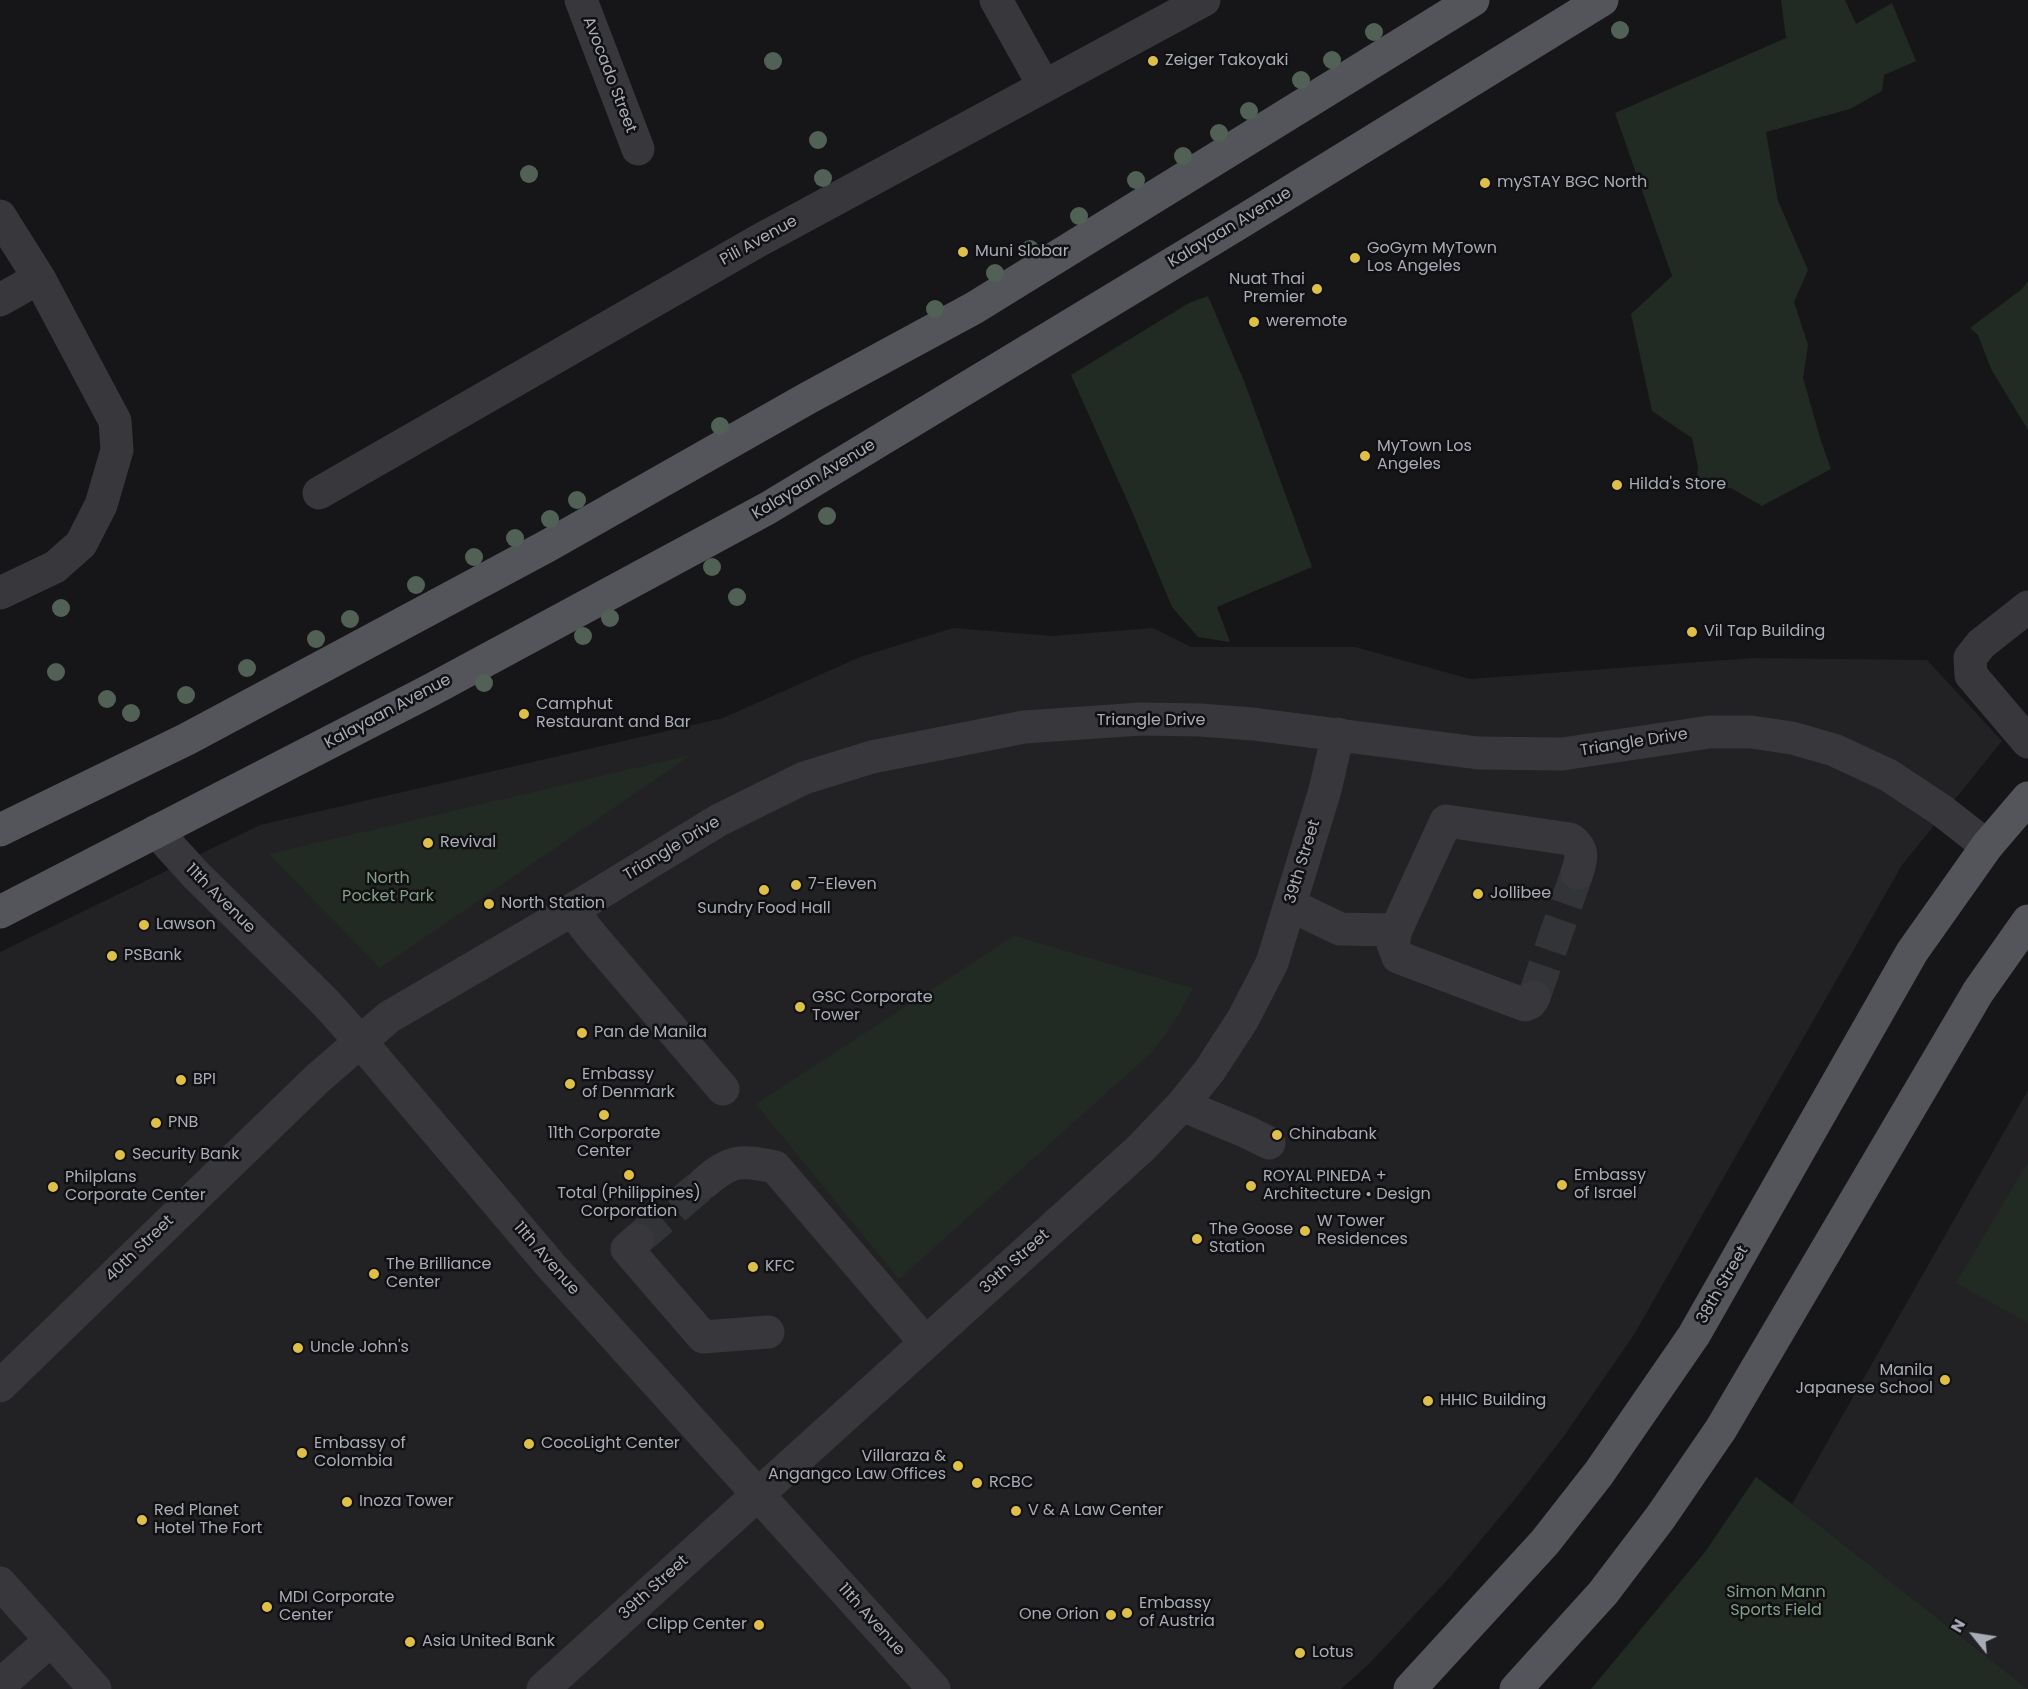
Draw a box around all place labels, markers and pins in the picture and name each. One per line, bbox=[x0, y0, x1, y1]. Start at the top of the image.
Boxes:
place label: Zeiger Takoyaki bbox=[1165, 51, 1288, 71]
marker: Zeiger Takoyaki bbox=[1146, 54, 1160, 68]
place label: mySTAY BGC North bbox=[1497, 173, 1647, 193]
marker: mySTAY BGC North bbox=[1478, 176, 1492, 190]
place label: GoGym MyTown Los Angeles bbox=[1367, 239, 1497, 277]
place label: Muni Slobar bbox=[975, 242, 1069, 262]
marker: Muni Slobar bbox=[956, 245, 970, 259]
marker: GoGym MyTown Los Angeles bbox=[1348, 251, 1362, 265]
place label: Nuat Thai Premier bbox=[1229, 270, 1305, 308]
marker: Nuat Thai Premier bbox=[1310, 282, 1324, 296]
place label: weremote bbox=[1266, 312, 1347, 332]
marker: weremote bbox=[1247, 315, 1261, 329]
place label: MyTown Los Angeles bbox=[1377, 437, 1472, 475]
marker: MyTown Los Angeles bbox=[1358, 449, 1372, 463]
place label: Hilda's Store bbox=[1629, 475, 1726, 495]
marker: Hilda's Store bbox=[1610, 478, 1624, 492]
place label: Vil Tap Building bbox=[1704, 622, 1825, 642]
marker: Vil Tap Building bbox=[1685, 625, 1699, 639]
place label: Camphut Restaurant and Bar bbox=[536, 695, 691, 733]
marker: Camphut Restaurant and Bar bbox=[517, 707, 531, 721]
place label: Revival bbox=[440, 833, 496, 853]
marker: Revival bbox=[421, 836, 435, 850]
place label: 7-Eleven bbox=[808, 875, 877, 895]
marker: 7-Eleven bbox=[789, 878, 803, 892]
marker: Sundry Food Hall bbox=[757, 883, 771, 897]
place label: Jollibee bbox=[1490, 884, 1551, 904]
marker: Jollibee bbox=[1471, 887, 1485, 901]
place label: North Station bbox=[501, 894, 605, 914]
marker: North Station bbox=[482, 897, 496, 911]
place label: Sundry Food Hall bbox=[697, 899, 831, 919]
place label: Lawson bbox=[156, 915, 216, 935]
marker: Lawson bbox=[137, 918, 151, 932]
place label: PSBank bbox=[124, 946, 182, 966]
marker: PSBank bbox=[105, 949, 119, 963]
place label: GSC Corporate Tower bbox=[812, 988, 933, 1026]
marker: GSC Corporate Tower bbox=[793, 1000, 807, 1014]
place label: Pan de Manila bbox=[594, 1023, 707, 1043]
marker: Pan de Manila bbox=[575, 1026, 589, 1040]
place label: Embassy of Denmark bbox=[582, 1065, 675, 1103]
place label: BPI bbox=[193, 1070, 216, 1090]
marker: BPI bbox=[174, 1073, 188, 1087]
marker: Embassy of Denmark bbox=[563, 1077, 577, 1091]
marker: 11th Corporate Center bbox=[597, 1108, 611, 1122]
place label: PNB bbox=[168, 1113, 198, 1133]
marker: PNB bbox=[149, 1116, 163, 1130]
place label: 11th Corporate Center bbox=[548, 1124, 660, 1162]
place label: Chinabank bbox=[1289, 1125, 1377, 1145]
marker: Chinabank bbox=[1270, 1128, 1284, 1142]
place label: Security Bank bbox=[132, 1145, 239, 1165]
marker: Security Bank bbox=[113, 1148, 127, 1162]
place label: Embassy of Israel bbox=[1574, 1166, 1646, 1204]
place label: ROYAL PINEDA + Architecture • Design bbox=[1263, 1167, 1431, 1205]
place label: Philplans Corporate Center bbox=[65, 1168, 206, 1206]
marker: Total (Philippines) Corporation bbox=[622, 1168, 636, 1182]
marker: Embassy of Israel bbox=[1555, 1178, 1569, 1192]
marker: ROYAL PINEDA + Architecture • Design bbox=[1244, 1179, 1258, 1193]
marker: Philplans Corporate Center bbox=[46, 1180, 60, 1194]
place label: Total (Philippines) Corporation bbox=[557, 1184, 701, 1222]
place label: W Tower Residences bbox=[1317, 1212, 1408, 1250]
place label: The Goose Station bbox=[1209, 1220, 1293, 1258]
marker: W Tower Residences bbox=[1298, 1224, 1312, 1238]
marker: The Goose Station bbox=[1190, 1232, 1204, 1246]
place label: The Brilliance Center bbox=[386, 1255, 491, 1293]
place label: KFC bbox=[765, 1257, 795, 1277]
marker: KFC bbox=[746, 1260, 760, 1274]
marker: The Brilliance Center bbox=[367, 1267, 381, 1281]
place label: Uncle John's bbox=[310, 1338, 409, 1358]
marker: Uncle John's bbox=[291, 1341, 305, 1355]
place label: Manila Japanese School bbox=[1796, 1361, 1933, 1399]
marker: Manila Japanese School bbox=[1938, 1373, 1952, 1387]
place label: HHIC Building bbox=[1440, 1391, 1546, 1411]
marker: HHIC Building bbox=[1421, 1394, 1435, 1408]
place label: Embassy of Colombia bbox=[314, 1434, 406, 1472]
place label: CocoLight Center bbox=[541, 1434, 680, 1454]
marker: CocoLight Center bbox=[522, 1437, 536, 1451]
marker: Embassy of Colombia bbox=[295, 1446, 309, 1460]
place label: Villaraza & Angangco Law Offices bbox=[768, 1447, 946, 1485]
marker: Villaraza & Angangco Law Offices bbox=[951, 1459, 965, 1473]
place label: RCBC bbox=[989, 1473, 1033, 1493]
marker: RCBC bbox=[970, 1476, 984, 1490]
place label: Inoza Tower bbox=[359, 1492, 454, 1512]
marker: Inoza Tower bbox=[340, 1495, 354, 1509]
place label: Red Planet Hotel The Fort bbox=[154, 1501, 262, 1539]
place label: V & A Law Center bbox=[1028, 1501, 1164, 1521]
marker: V & A Law Center bbox=[1009, 1504, 1023, 1518]
marker: Red Planet Hotel The Fort bbox=[135, 1513, 149, 1527]
place label: MDI Corporate Center bbox=[279, 1588, 394, 1626]
place label: Embassy of Austria bbox=[1139, 1594, 1215, 1632]
marker: MDI Corporate Center bbox=[260, 1600, 274, 1614]
place label: One Orion bbox=[1019, 1605, 1099, 1625]
marker: Embassy of Austria bbox=[1120, 1606, 1134, 1620]
marker: One Orion bbox=[1104, 1608, 1118, 1622]
place label: Clipp Center bbox=[647, 1615, 747, 1635]
marker: Clipp Center bbox=[752, 1618, 766, 1632]
place label: Asia United Bank bbox=[422, 1632, 555, 1652]
marker: Asia United Bank bbox=[403, 1635, 417, 1649]
place label: Lotus bbox=[1312, 1643, 1354, 1663]
marker: Lotus bbox=[1293, 1646, 1307, 1660]

